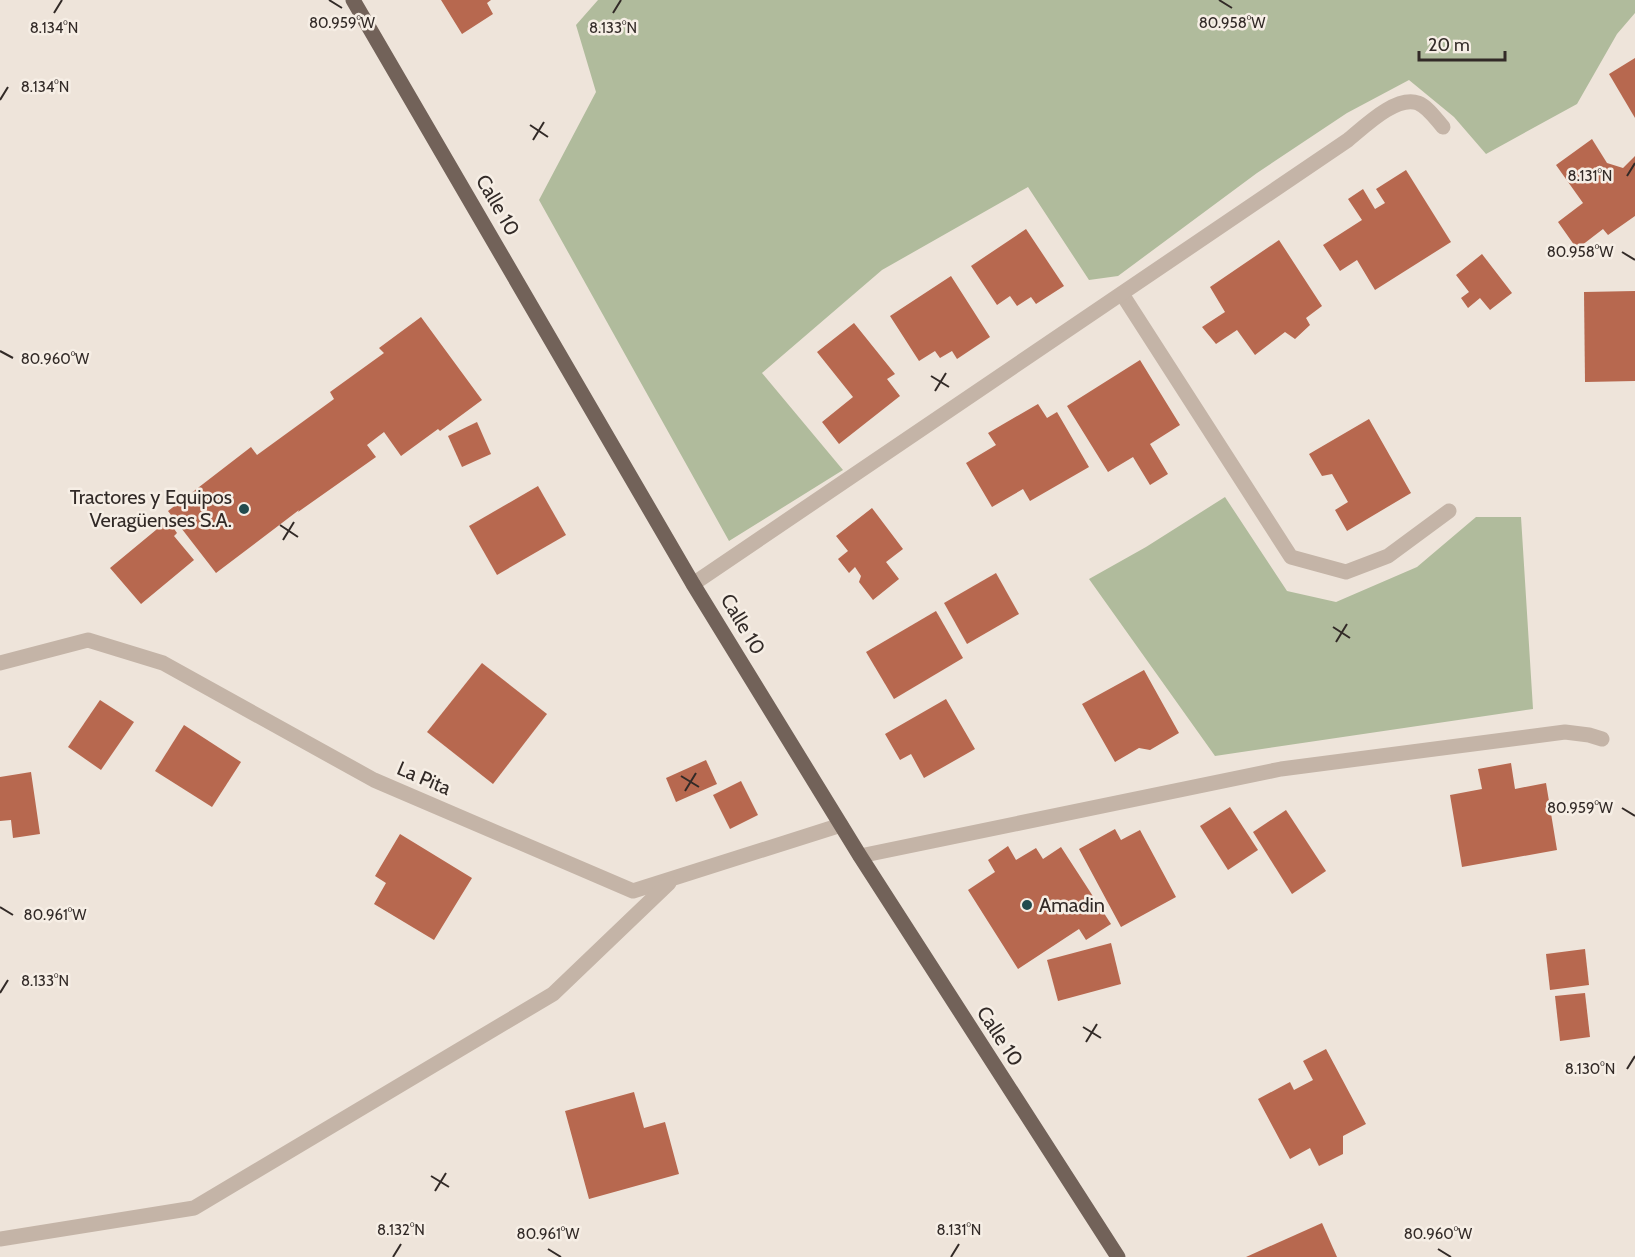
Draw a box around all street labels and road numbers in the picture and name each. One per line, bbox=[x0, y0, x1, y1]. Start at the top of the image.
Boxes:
street label: Calle 10 bbox=[471, 170, 525, 240]
street label: Calle 10 bbox=[716, 589, 770, 659]
street label: La Pita bbox=[394, 756, 455, 800]
street label: Calle 10 bbox=[972, 1002, 1028, 1070]

